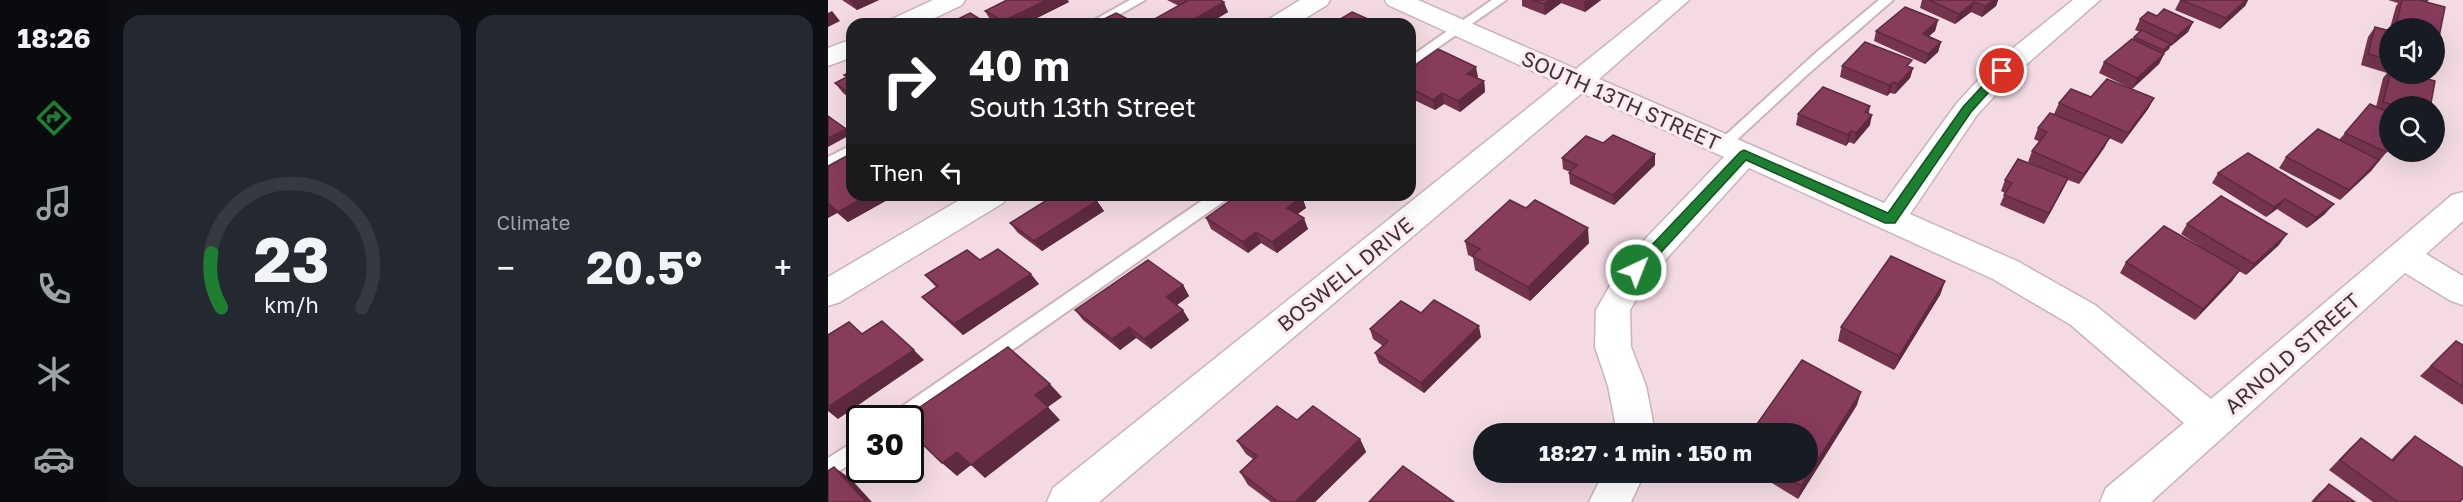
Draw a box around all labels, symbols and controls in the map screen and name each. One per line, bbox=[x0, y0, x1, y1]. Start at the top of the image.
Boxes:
map controls bbox=[2379, 18, 2445, 162]
button: sound bbox=[2379, 18, 2445, 84]
text: 18:26 bbox=[17, 22, 91, 54]
text: 40 m bbox=[969, 40, 1070, 90]
icon: right bbox=[870, 42, 948, 120]
street label: SOUTH 13TH STREET bbox=[1518, 44, 1724, 156]
pin bbox=[1976, 45, 2027, 96]
icon: arrive bbox=[1985, 54, 2018, 87]
text: South 13th Street bbox=[969, 91, 1196, 123]
button: search bbox=[2379, 96, 2445, 162]
icon: directions bbox=[33, 97, 75, 139]
icon: left bbox=[935, 156, 968, 189]
text: Then bbox=[870, 159, 923, 186]
icon: music bbox=[33, 182, 75, 224]
text: Climate bbox=[497, 210, 570, 234]
street label: BOSWELL DRIVE bbox=[1272, 211, 1418, 337]
text: 23 bbox=[254, 221, 330, 296]
position arrow bbox=[1604, 238, 1668, 302]
text: 20.5° bbox=[586, 240, 702, 294]
text: − bbox=[497, 248, 515, 287]
text: + bbox=[774, 248, 792, 287]
icon: phone bbox=[33, 268, 75, 310]
street label: ARNOLD STREET bbox=[2219, 287, 2365, 419]
text: km/h bbox=[264, 292, 319, 318]
icon: climate bbox=[33, 353, 75, 395]
speed limit sign: 30 bbox=[846, 405, 924, 483]
icon: car bbox=[33, 438, 75, 480]
text: 18:27 · 1 min · 150 m bbox=[1539, 439, 1752, 466]

